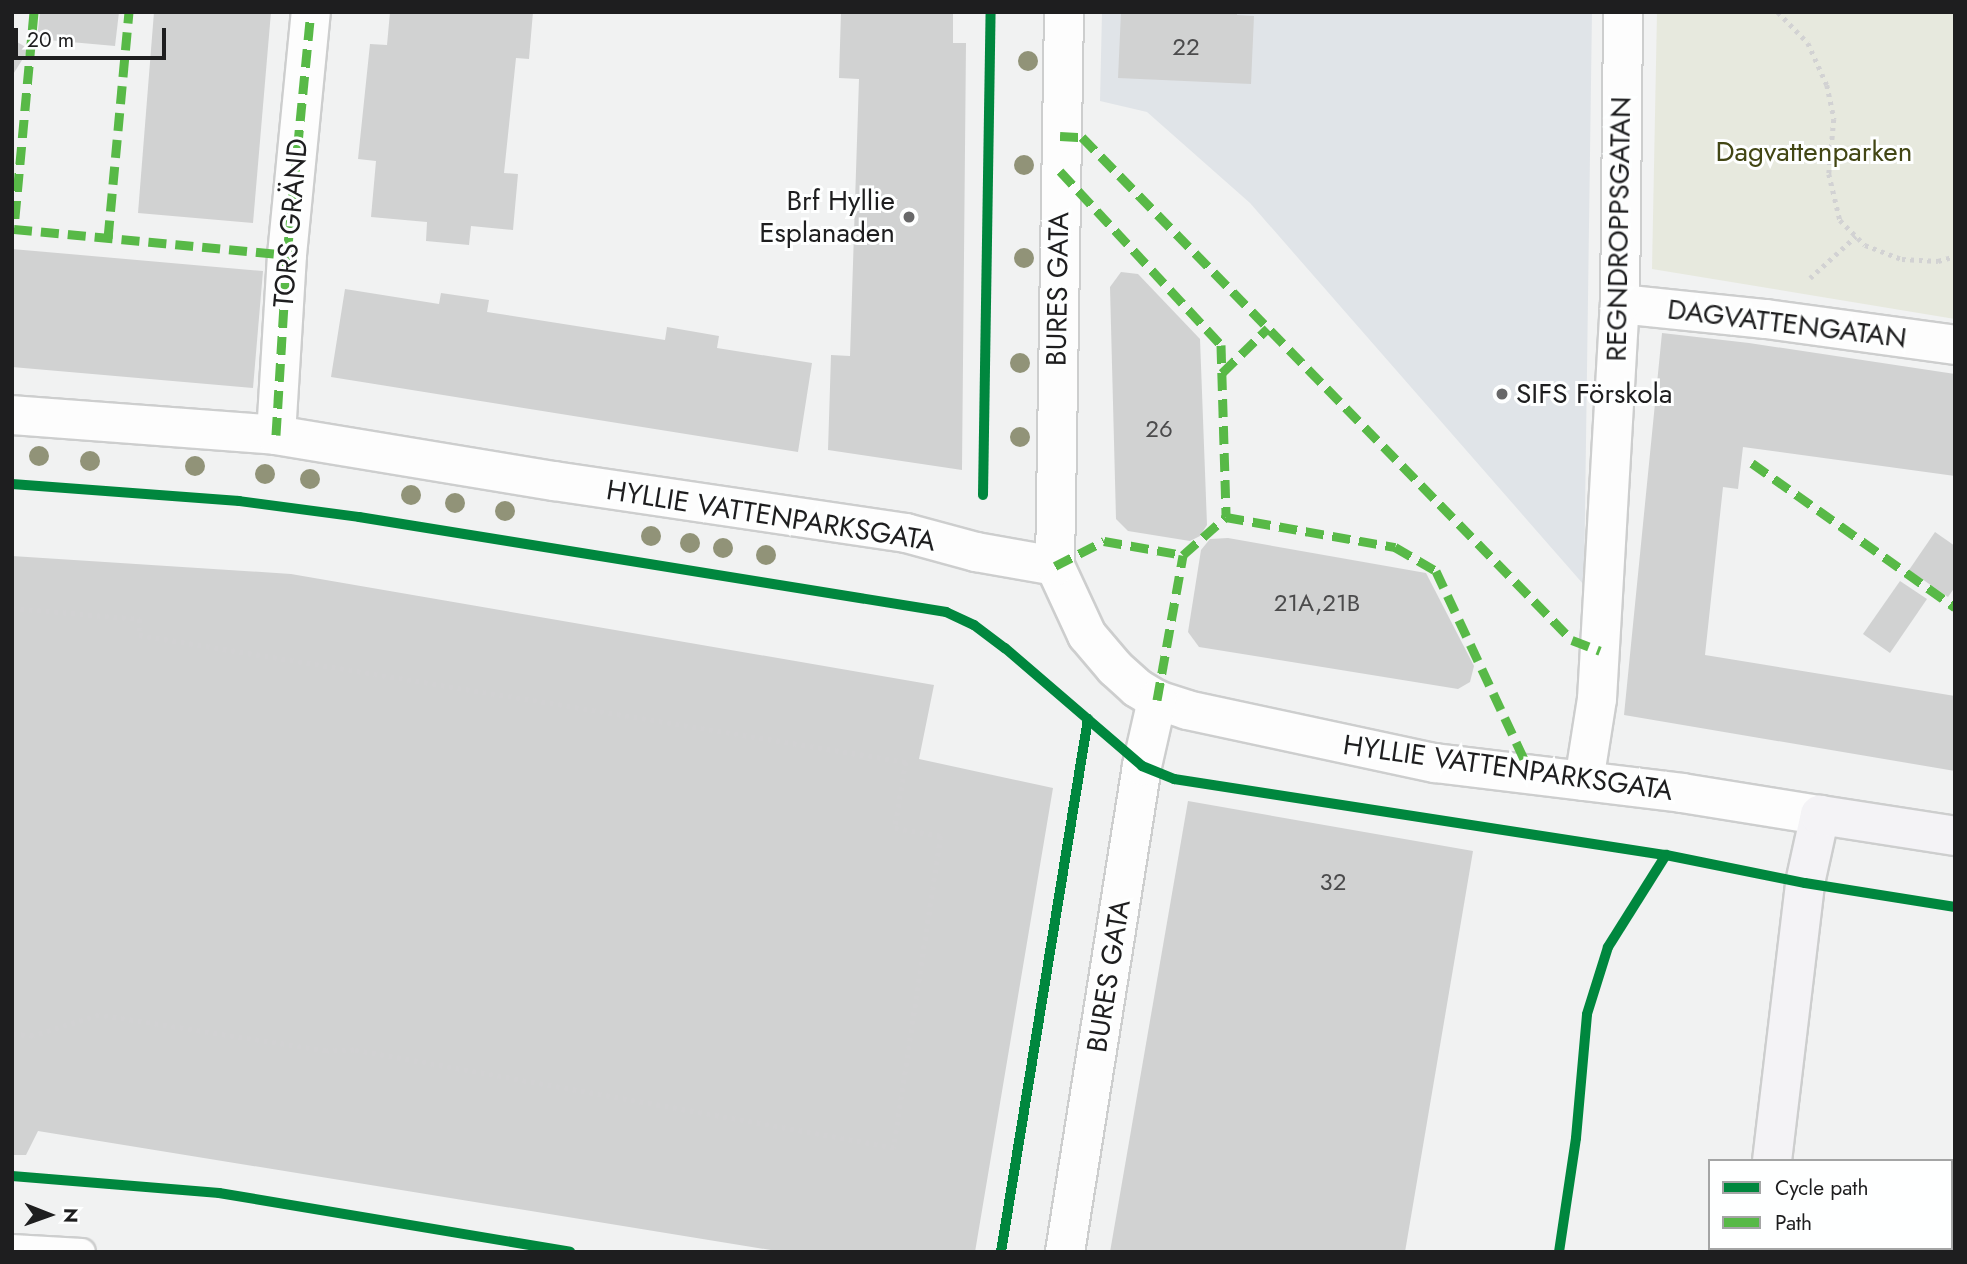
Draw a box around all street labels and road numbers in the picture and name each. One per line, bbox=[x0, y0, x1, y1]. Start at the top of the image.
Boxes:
street label: REGNDROPPSGATAN bbox=[1600, 96, 1638, 362]
street label: TORS GRÄND bbox=[267, 137, 315, 309]
street label: BURES GATA bbox=[1040, 212, 1076, 366]
street label: DAGVATTENGATAN bbox=[1666, 293, 1908, 355]
street label: HYLLIE VATTENPARKSGATA bbox=[604, 473, 938, 559]
street label: HYLLIE VATTENPARKSGATA bbox=[1341, 728, 1675, 808]
street label: BURES GATA bbox=[1080, 897, 1138, 1055]

